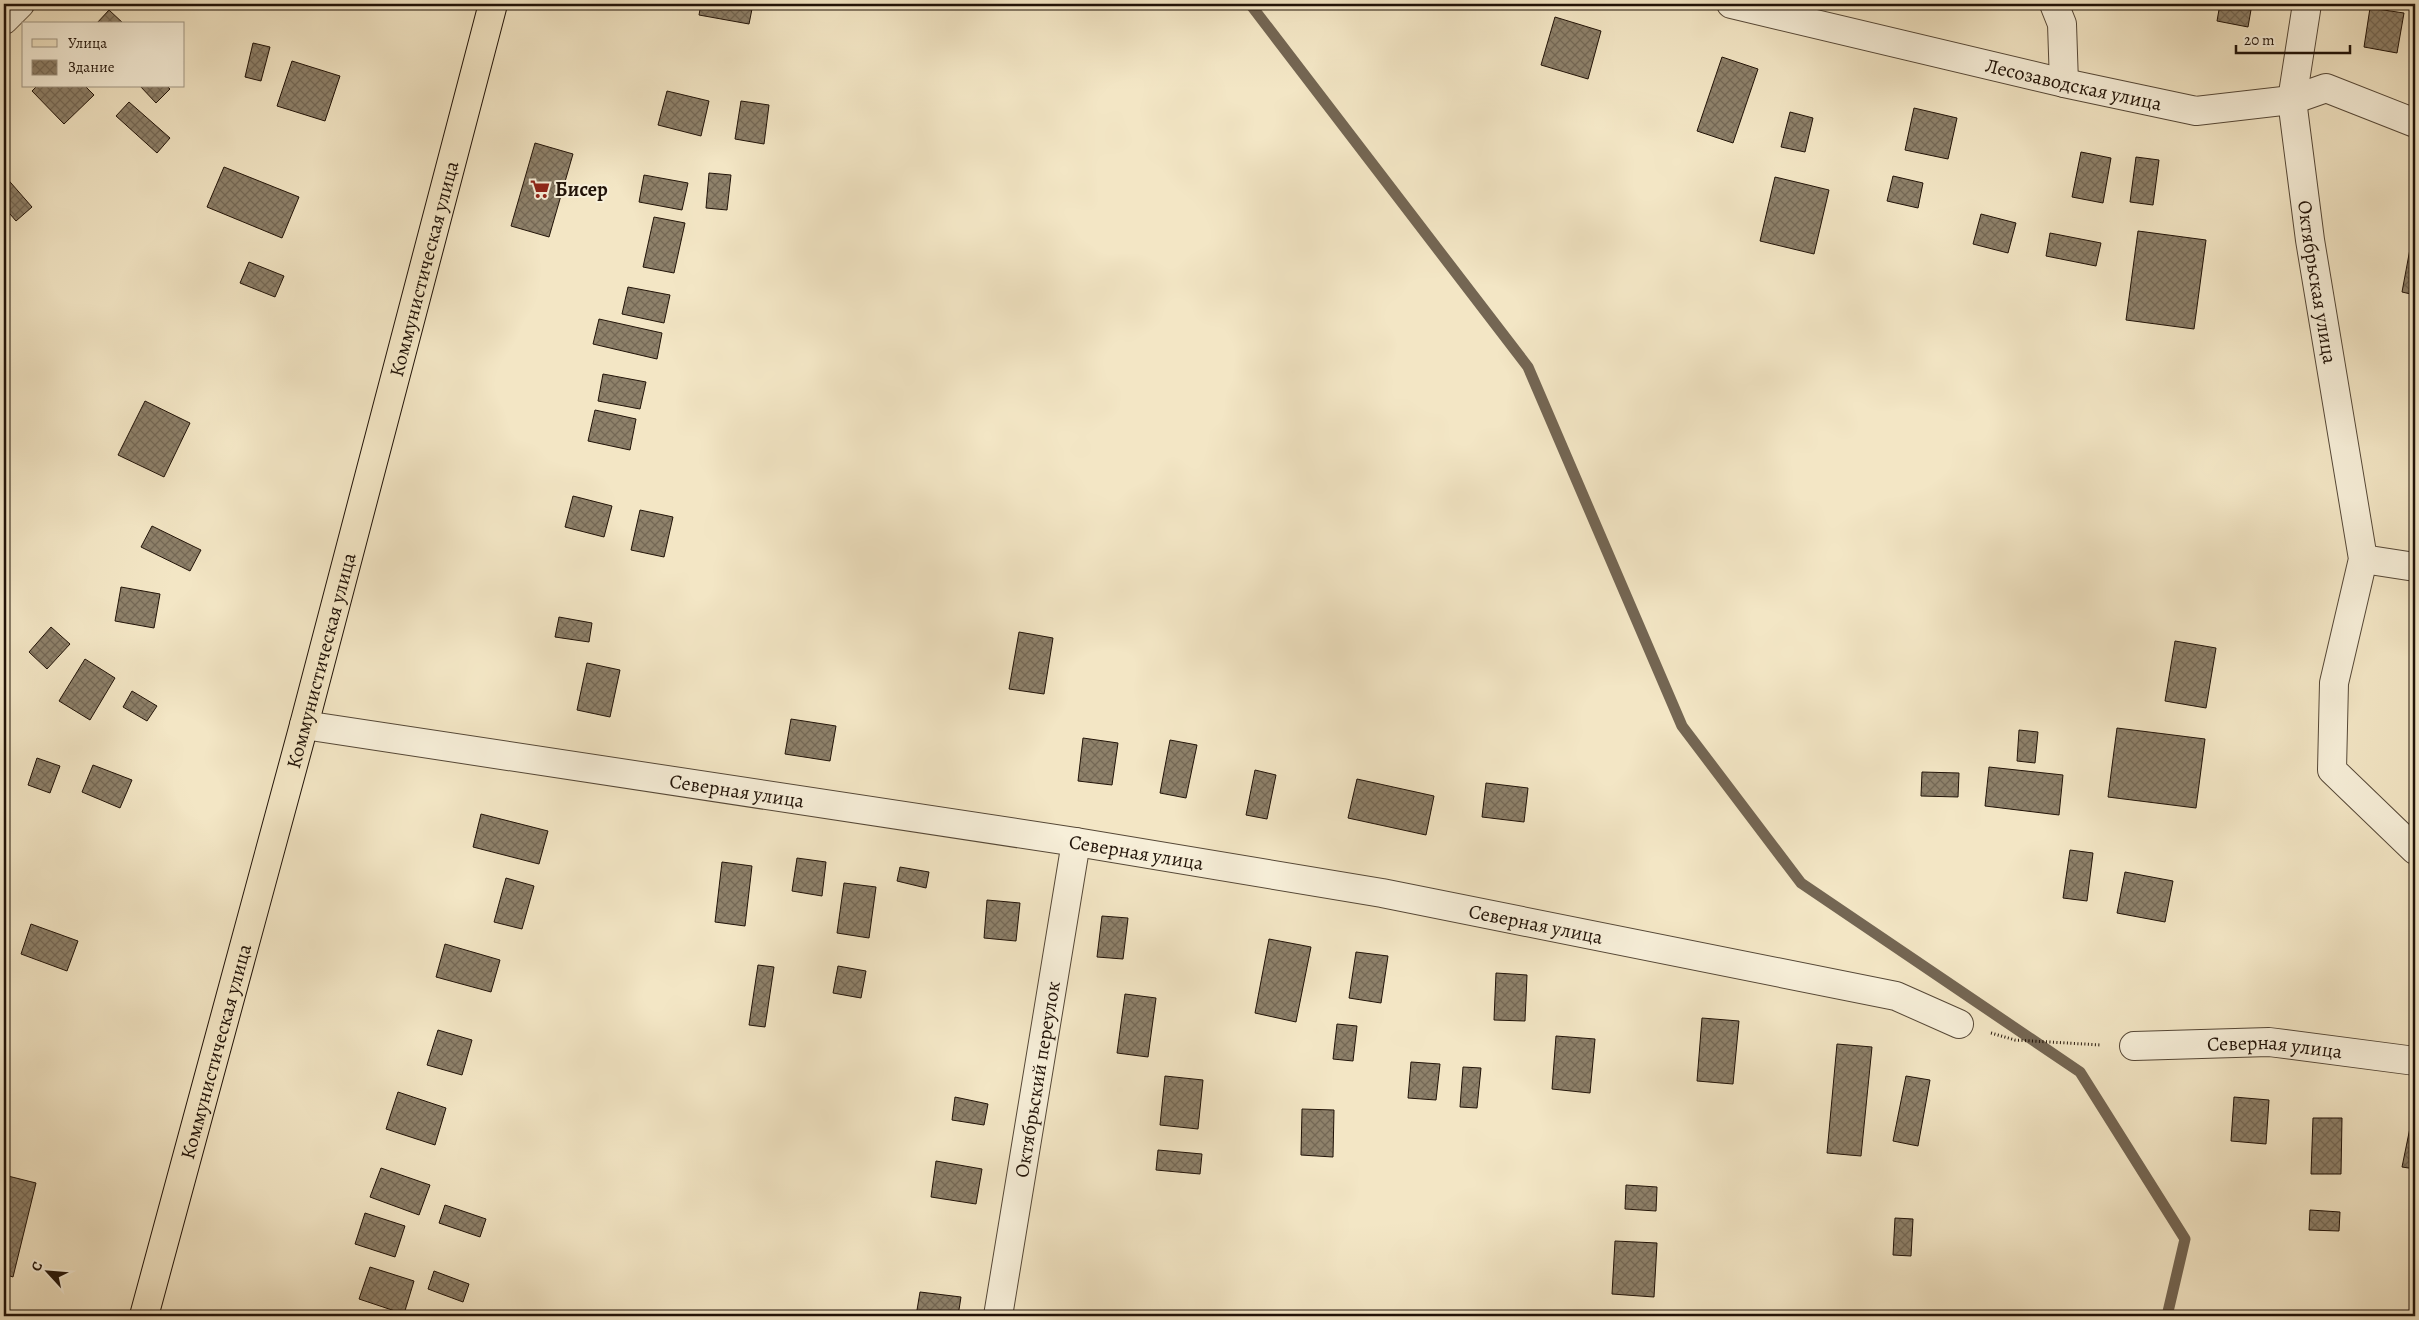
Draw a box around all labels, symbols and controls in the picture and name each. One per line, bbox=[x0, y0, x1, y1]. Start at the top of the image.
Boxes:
legend bbox=[22, 22, 185, 88]
scale bar bbox=[2236, 22, 2350, 54]
text: 20 m bbox=[2244, 30, 2275, 50]
text: Улица bbox=[68, 33, 107, 53]
street label: Лесозаводская улица bbox=[1983, 51, 2165, 117]
text: Здание bbox=[68, 57, 115, 77]
street label: Коммунистическая улица bbox=[382, 157, 465, 380]
place label: Бисер bbox=[555, 176, 608, 203]
supermarket icon: Бисер bbox=[529, 178, 551, 200]
street label: Октябрьская улица bbox=[2292, 199, 2344, 367]
street label: Коммунистическая улица bbox=[279, 549, 362, 771]
street label: Северная улица bbox=[668, 767, 807, 814]
street label: Северная улица bbox=[1067, 828, 1206, 877]
street label: Северная улица bbox=[1467, 897, 1606, 951]
street label: Коммунистическая улица bbox=[174, 940, 258, 1162]
street label: Октябрьский переулок bbox=[1008, 979, 1066, 1179]
street label: Северная улица bbox=[2207, 1029, 2345, 1065]
north arrow bbox=[22, 1248, 72, 1298]
text: С bbox=[26, 1258, 47, 1275]

